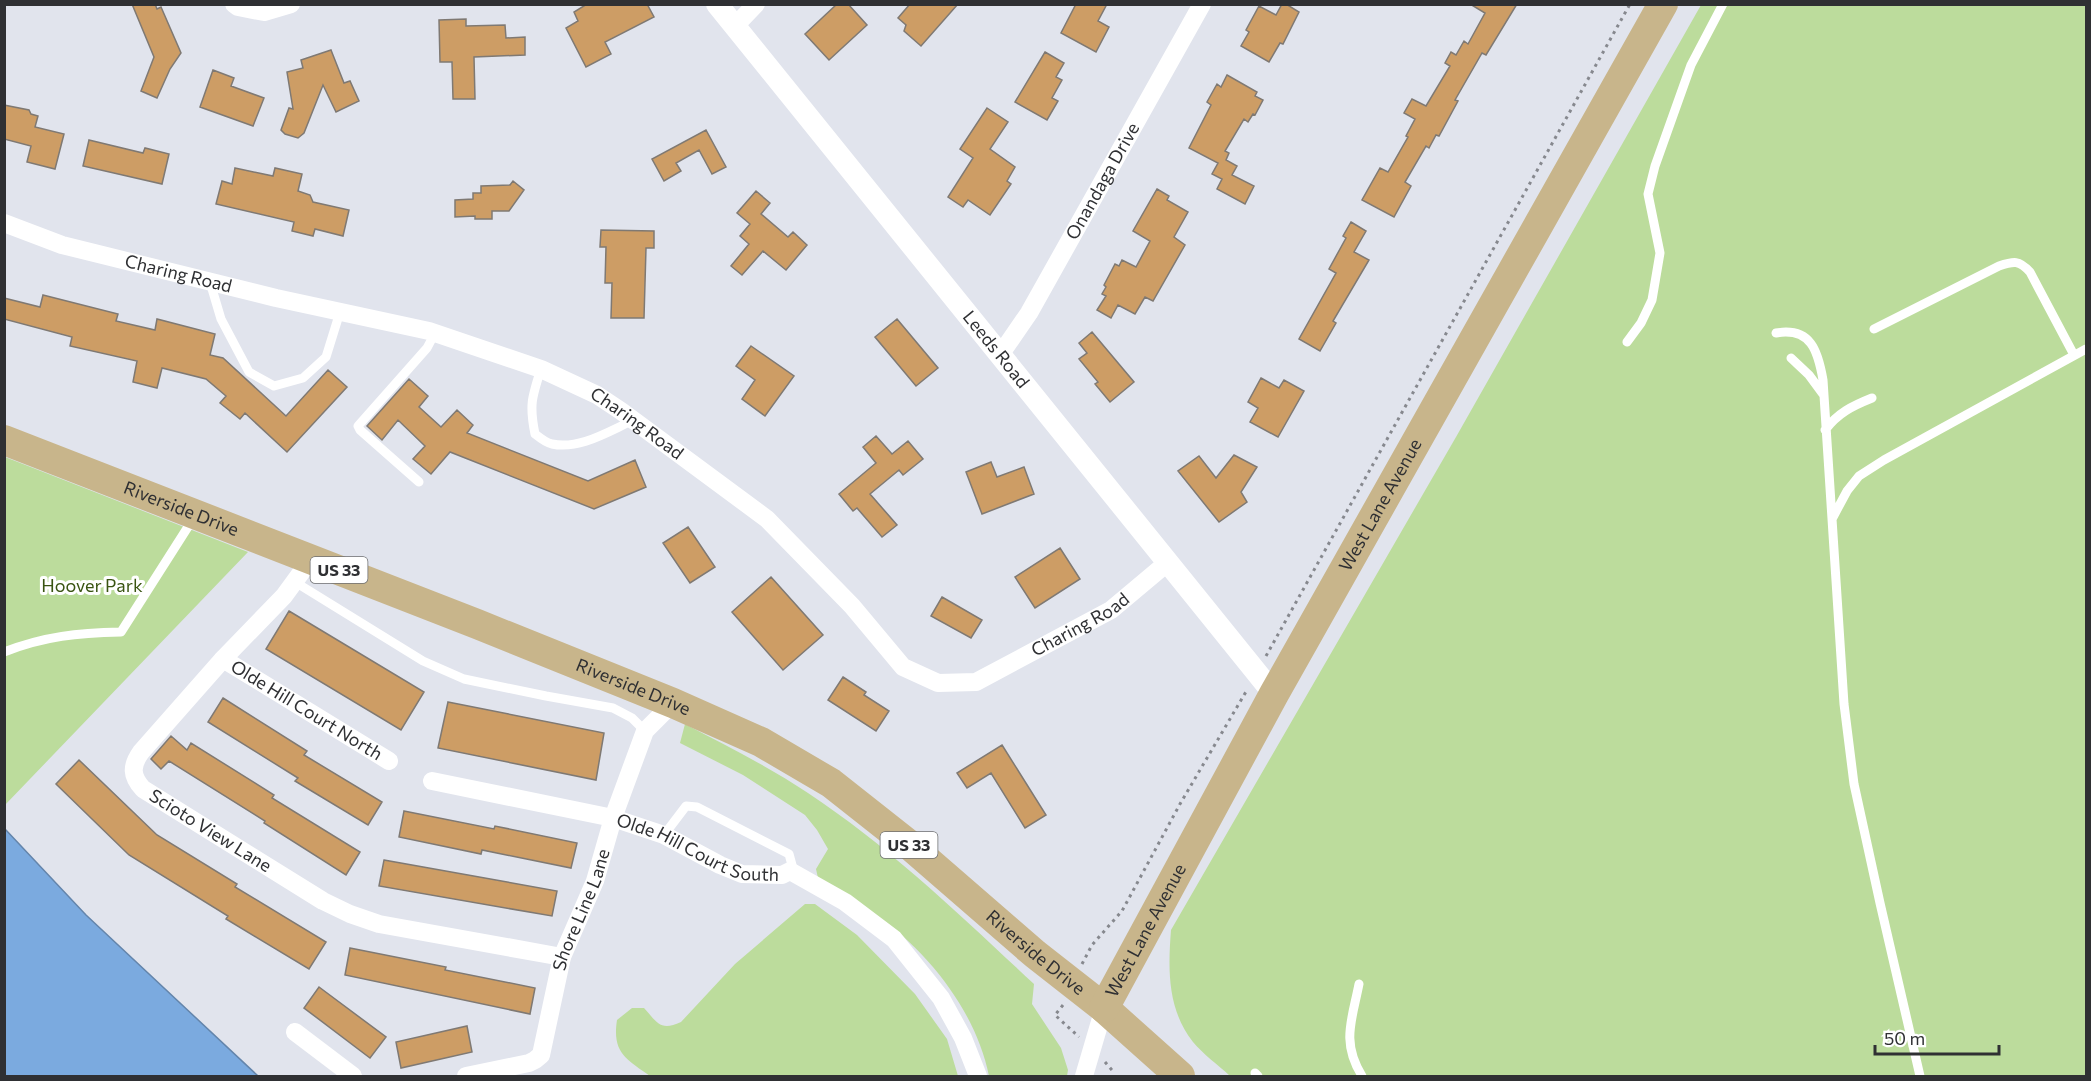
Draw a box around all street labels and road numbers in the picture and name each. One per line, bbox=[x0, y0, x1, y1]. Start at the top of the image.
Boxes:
street label: Onandaga Drive bbox=[1060, 118, 1143, 243]
street label: Charing Road bbox=[123, 249, 235, 297]
street label: Leeds Road bbox=[959, 306, 1035, 392]
street label: Charing Road bbox=[587, 382, 688, 464]
street label: West Lane Avenue bbox=[1334, 434, 1426, 575]
street label: Riverside Drive bbox=[121, 476, 242, 540]
road number: US 33 bbox=[310, 557, 368, 583]
street label: Charing Road bbox=[1027, 588, 1133, 661]
street label: Riverside Drive bbox=[573, 653, 694, 719]
street label: Olde Hill Court North bbox=[227, 655, 387, 764]
street label: Scioto View Lane bbox=[146, 784, 276, 876]
street label: Olde Hill Court South bbox=[614, 808, 779, 885]
road number: US 33 bbox=[880, 832, 938, 858]
street label: Shore Line Lane bbox=[547, 846, 614, 973]
street label: West Lane Avenue bbox=[1100, 860, 1190, 1001]
street label: Riverside Drive bbox=[982, 905, 1090, 999]

